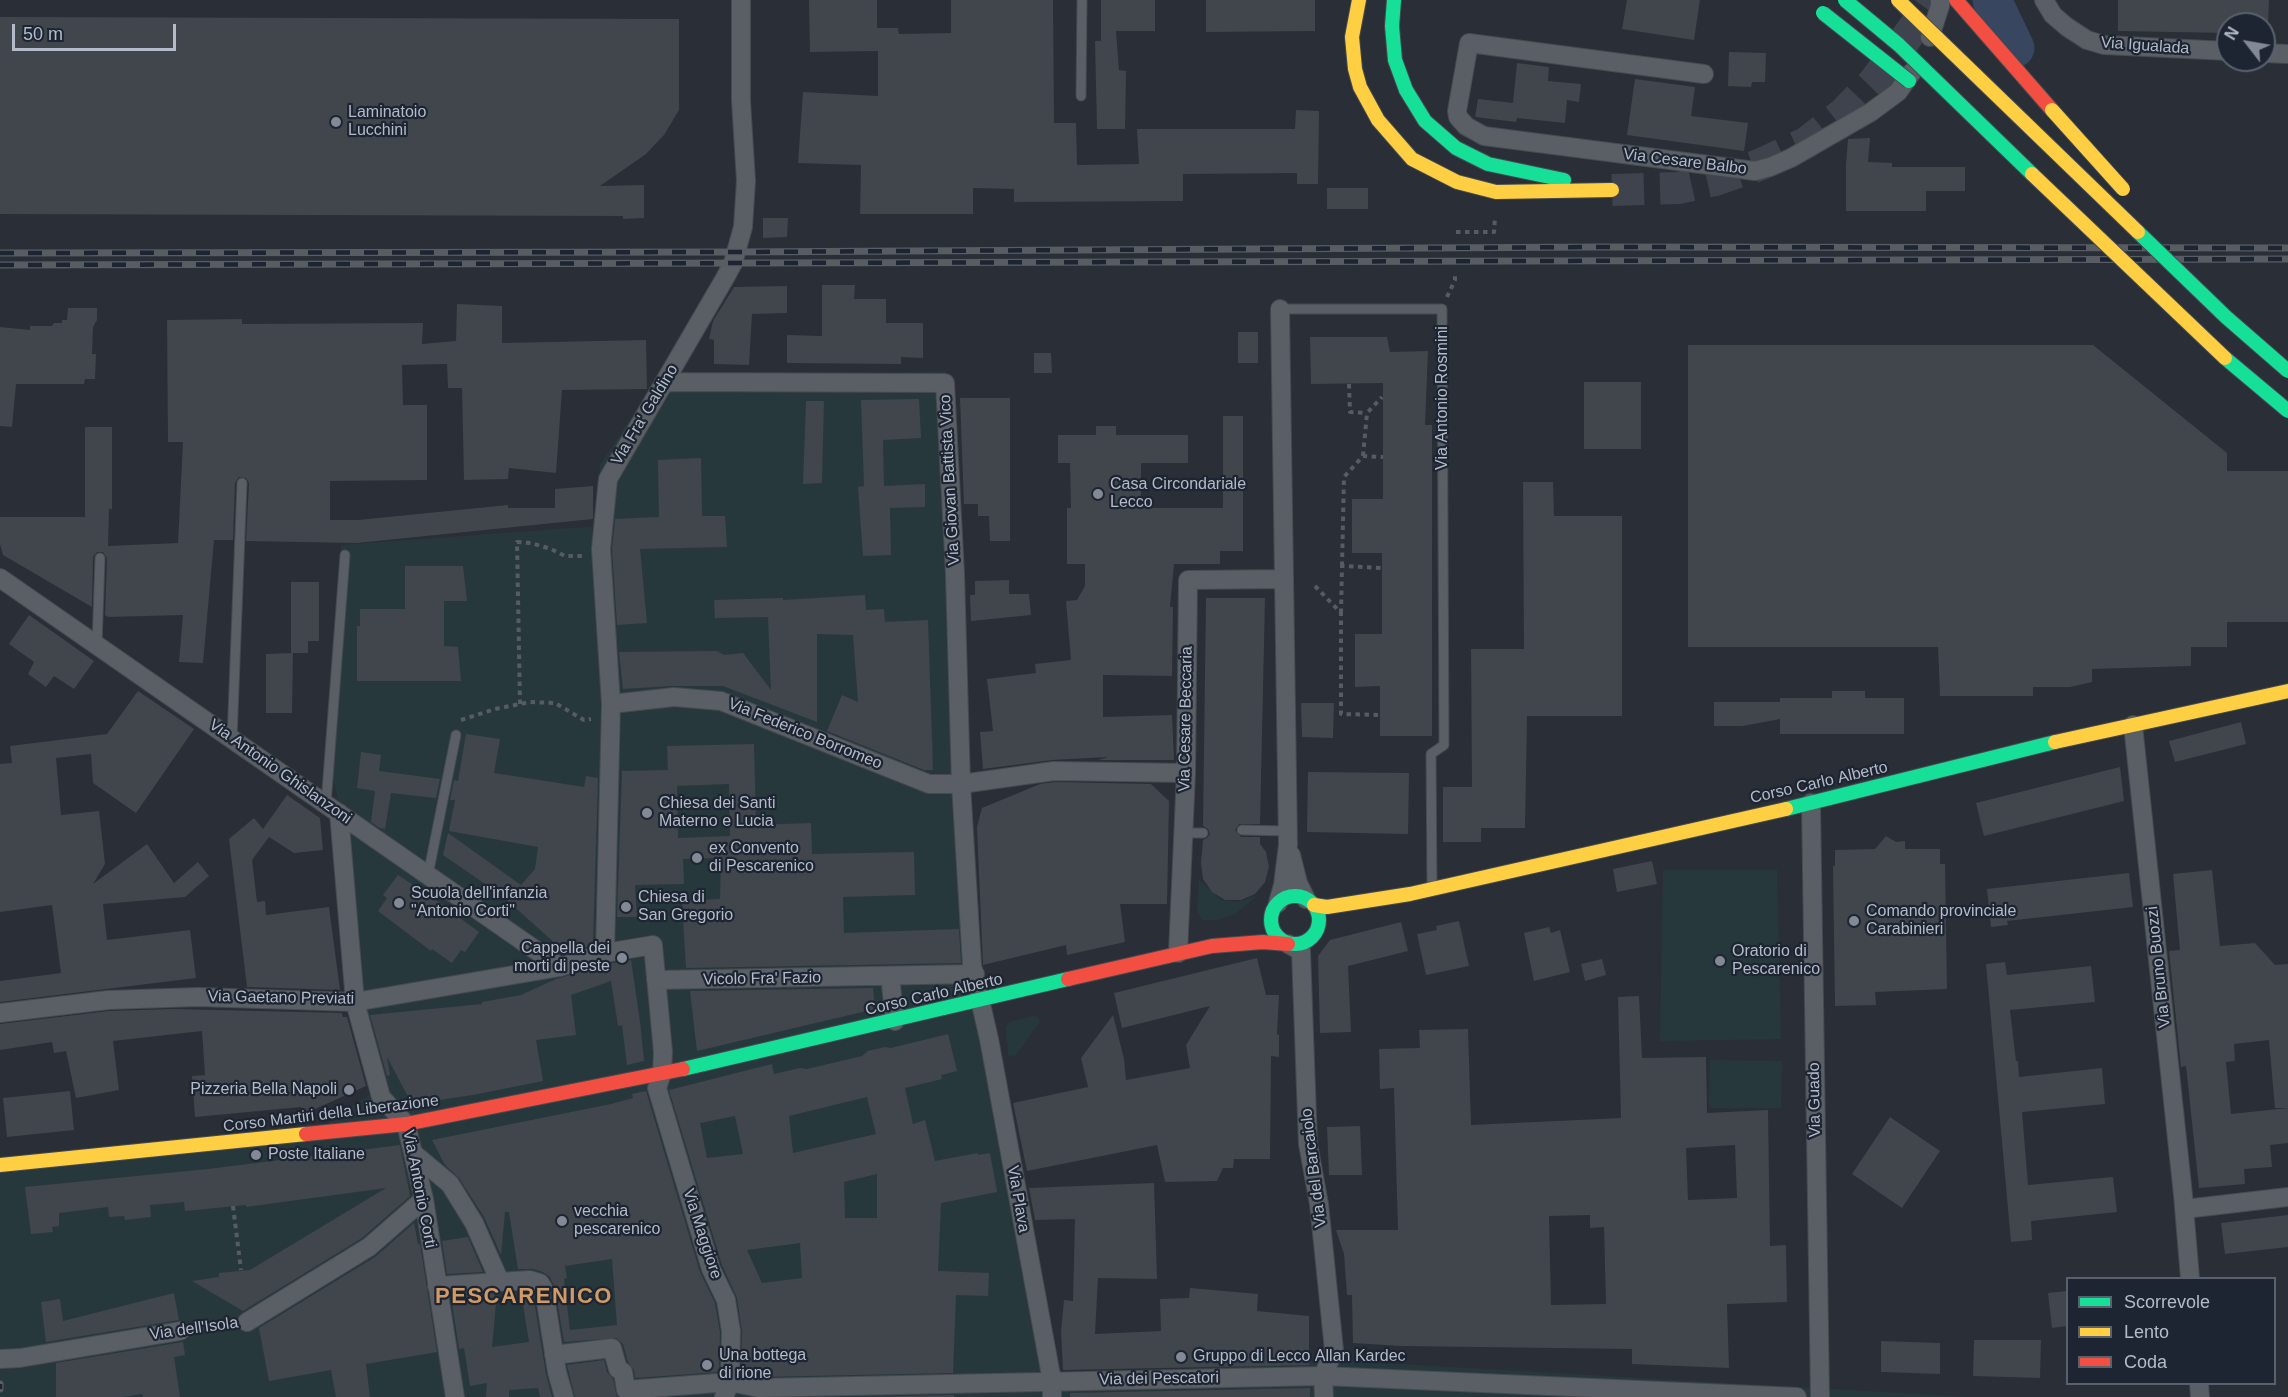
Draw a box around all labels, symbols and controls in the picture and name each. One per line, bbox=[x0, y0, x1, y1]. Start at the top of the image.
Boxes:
scale bar bbox=[15, 12, 178, 50]
north arrow bbox=[2216, 12, 2276, 72]
text: 50 m bbox=[23, 24, 63, 44]
text: N bbox=[2222, 24, 2242, 43]
street label: Via Igualada bbox=[2100, 33, 2190, 59]
place label: Laminatoio Lucchini bbox=[348, 103, 426, 141]
marker: Laminatoio Lucchini bbox=[329, 115, 343, 129]
street label: Via Cesare Balbo bbox=[1622, 145, 1748, 179]
street label: Via Antonio Rosmini bbox=[1433, 326, 1453, 470]
street label: Via Fra' Galdino bbox=[607, 361, 683, 469]
street label: Via Giovan Battista Vico bbox=[936, 394, 964, 566]
place label: Casa Circondariale Lecco bbox=[1110, 475, 1246, 513]
marker: Casa Circondariale Lecco bbox=[1091, 487, 1105, 501]
street label: Via Cesare Beccaria bbox=[1175, 646, 1197, 792]
street label: Via Federico Borromeo bbox=[725, 694, 885, 774]
street label: Via Antonio Ghislanzoni bbox=[205, 715, 355, 829]
street label: Corso Carlo Alberto bbox=[1748, 758, 1890, 808]
place label: Chiesa dei Santi Materno e Lucia bbox=[659, 794, 776, 832]
marker: Chiesa dei Santi Materno e Lucia bbox=[640, 806, 654, 820]
place label: ex Convento di Pescarenico bbox=[709, 839, 814, 877]
marker: ex Convento di Pescarenico bbox=[690, 851, 704, 865]
place label: Scuola dell'infanzia "Antonio Corti" bbox=[411, 884, 547, 922]
place label: Chiesa di San Gregorio bbox=[638, 888, 733, 926]
marker: Scuola dell'infanzia "Antonio Corti" bbox=[392, 896, 406, 910]
marker: Chiesa di San Gregorio bbox=[619, 900, 633, 914]
place label: Comando provinciale Carabinieri bbox=[1866, 902, 2016, 940]
street label: Via Bruno Buozzi bbox=[2143, 905, 2175, 1029]
marker: Comando provinciale Carabinieri bbox=[1847, 914, 1861, 928]
place label: Cappella dei morti di peste bbox=[514, 939, 610, 977]
place label: Oratorio di Pescarenico bbox=[1732, 942, 1820, 980]
marker: Cappella dei morti di peste bbox=[615, 951, 629, 965]
marker: Oratorio di Pescarenico bbox=[1713, 954, 1727, 968]
street label: Vicolo Fra' Fazio bbox=[703, 968, 821, 990]
street label: Corso Carlo Alberto bbox=[863, 970, 1005, 1020]
street label: Via Gaetano Previati bbox=[208, 987, 354, 1009]
street label: Via Guado bbox=[1805, 1062, 1825, 1138]
place label: Pizzeria Bella Napoli bbox=[190, 1080, 337, 1100]
marker: Pizzeria Bella Napoli bbox=[342, 1083, 356, 1097]
street label: Corso Martiri della Liberazione bbox=[222, 1091, 440, 1137]
street label: Via del Barcaiolo bbox=[1297, 1107, 1331, 1229]
street label: Via Antonio Corti bbox=[398, 1128, 440, 1250]
place label: Poste Italiane bbox=[268, 1145, 365, 1165]
marker: Poste Italiane bbox=[249, 1148, 263, 1162]
street label: Via Plava bbox=[1003, 1164, 1033, 1234]
street label: Via Maggiore bbox=[678, 1186, 726, 1282]
place label: vecchia pescarenico bbox=[574, 1202, 660, 1240]
marker: vecchia pescarenico bbox=[555, 1214, 569, 1228]
legend bbox=[2066, 1277, 2276, 1385]
district label: PESCARENICO bbox=[435, 1284, 613, 1310]
text: Scorrevole bbox=[2124, 1292, 2210, 1312]
street label: Via dell'Isola bbox=[149, 1313, 239, 1345]
text: Lento bbox=[2124, 1322, 2169, 1342]
place label: Una bottega di rione bbox=[719, 1346, 806, 1384]
place label: Gruppo di Lecco Allan Kardec bbox=[1193, 1347, 1406, 1367]
marker: Gruppo di Lecco Allan Kardec bbox=[1174, 1350, 1188, 1364]
text: Coda bbox=[2124, 1352, 2167, 1372]
marker: Una bottega di rione bbox=[700, 1358, 714, 1372]
street label: Via dei Pescatori bbox=[1099, 1368, 1219, 1390]

